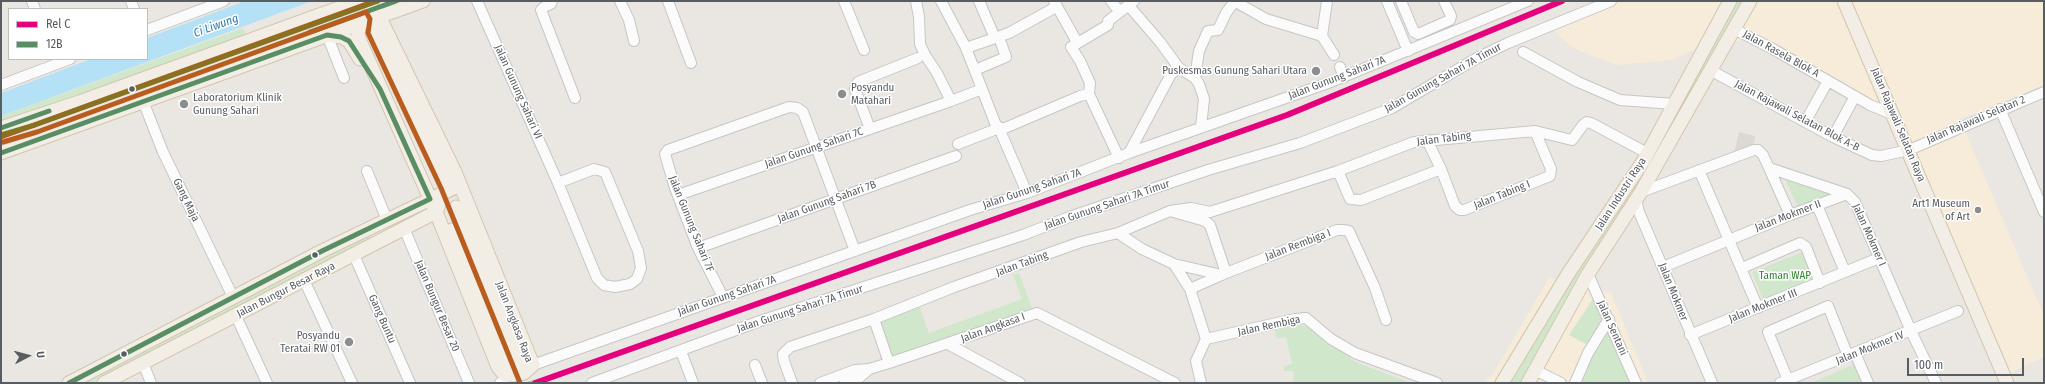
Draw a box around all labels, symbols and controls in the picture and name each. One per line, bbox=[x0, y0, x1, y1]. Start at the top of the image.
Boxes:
legend bbox=[8, 8, 148, 60]
water label: Ci Liwung bbox=[192, 11, 240, 41]
text: Rel C bbox=[46, 17, 70, 31]
street label: Jalan Rasela Blok A bbox=[1741, 28, 1821, 80]
text: 12B bbox=[46, 37, 63, 51]
street label: Jalan Gunung Sahari 7A Timur bbox=[1382, 40, 1504, 116]
street label: Jalan Gunung Sahari VI bbox=[491, 43, 545, 141]
street label: Jalan Gunung Sahari 7A bbox=[1286, 53, 1388, 103]
place label: Puskesmas Gunung Sahari Utara bbox=[1162, 64, 1307, 78]
marker: Puskesmas Gunung Sahari Utara bbox=[1310, 65, 1322, 77]
street label: Jalan Rajawali Selatan Raya bbox=[1868, 66, 1928, 184]
street label: Jalan Rajawali Selatan Blok A-B bbox=[1732, 77, 1862, 155]
place label: Posyandu Matahari bbox=[851, 81, 894, 107]
unlabelled marker bbox=[127, 84, 137, 94]
marker: Posyandu Matahari bbox=[836, 88, 848, 100]
place label: Laboratorium Klinik Gunung Sahari bbox=[193, 91, 282, 117]
street label: Jalan Rajawali Selatan 2 bbox=[1925, 93, 2027, 147]
marker: Laboratorium Klinik Gunung Sahari bbox=[178, 98, 190, 110]
street label: Jalan Gunung Sahari 7C bbox=[763, 125, 865, 171]
street label: Jalan Tabing bbox=[1416, 129, 1472, 149]
street label: Jalan Industri Raya bbox=[1593, 155, 1649, 233]
street label: Jalan Gunung Sahari 7A bbox=[981, 166, 1083, 212]
street label: Jalan Gunung Sahari 7F bbox=[666, 174, 716, 274]
street label: Gang Maja bbox=[170, 176, 202, 224]
street label: Jalan Gunung Sahari 7A Timur bbox=[1043, 177, 1171, 233]
street label: Jalan Gunung Sahari 7B bbox=[776, 178, 878, 226]
street label: Jalan Tabing I bbox=[1472, 178, 1532, 212]
street label: Jalan Mokmer II bbox=[1753, 197, 1823, 235]
place label: Art1 Museum of Art bbox=[1912, 197, 1970, 223]
street label: Jalan Mokmer I bbox=[1849, 202, 1889, 268]
marker: Art1 Museum of Art bbox=[1973, 205, 1983, 215]
street label: Jalan Rembiga I bbox=[1263, 226, 1333, 264]
street label: Jalan Tabing bbox=[994, 248, 1050, 280]
unlabelled marker bbox=[310, 250, 320, 260]
street label: Jalan Bungur Besar 20 bbox=[412, 258, 462, 354]
street label: Jalan Bungur Besar Raya bbox=[235, 259, 337, 321]
street label: Jalan Mokmer bbox=[1655, 261, 1691, 323]
park label: Taman WAP bbox=[1759, 269, 1811, 283]
street label: Jalan Gunung Sahari 7A bbox=[676, 273, 778, 319]
street label: Jalan Angkasa Raya bbox=[492, 280, 536, 364]
street label: Jalan Gunung Sahari 7A Timur bbox=[735, 282, 865, 336]
street label: Jalan Mokmer III bbox=[1727, 286, 1799, 326]
street label: Gang Buntu bbox=[365, 292, 399, 346]
street label: Jalan Sentani bbox=[1594, 298, 1630, 358]
street label: Jalan Angkasa I bbox=[959, 310, 1027, 346]
street label: Jalan Rembiga bbox=[1237, 313, 1301, 339]
street label: Jalan Mokmer IV bbox=[1834, 328, 1906, 368]
place label: Posyandu Teratai RW 01 bbox=[280, 329, 340, 355]
north arrow bbox=[8, 336, 48, 376]
marker: Posyandu Teratai RW 01 bbox=[343, 336, 355, 348]
unlabelled marker bbox=[119, 349, 129, 359]
scale bar bbox=[1909, 350, 2026, 376]
text: U bbox=[34, 351, 47, 359]
text: 100 m bbox=[1914, 358, 1943, 372]

